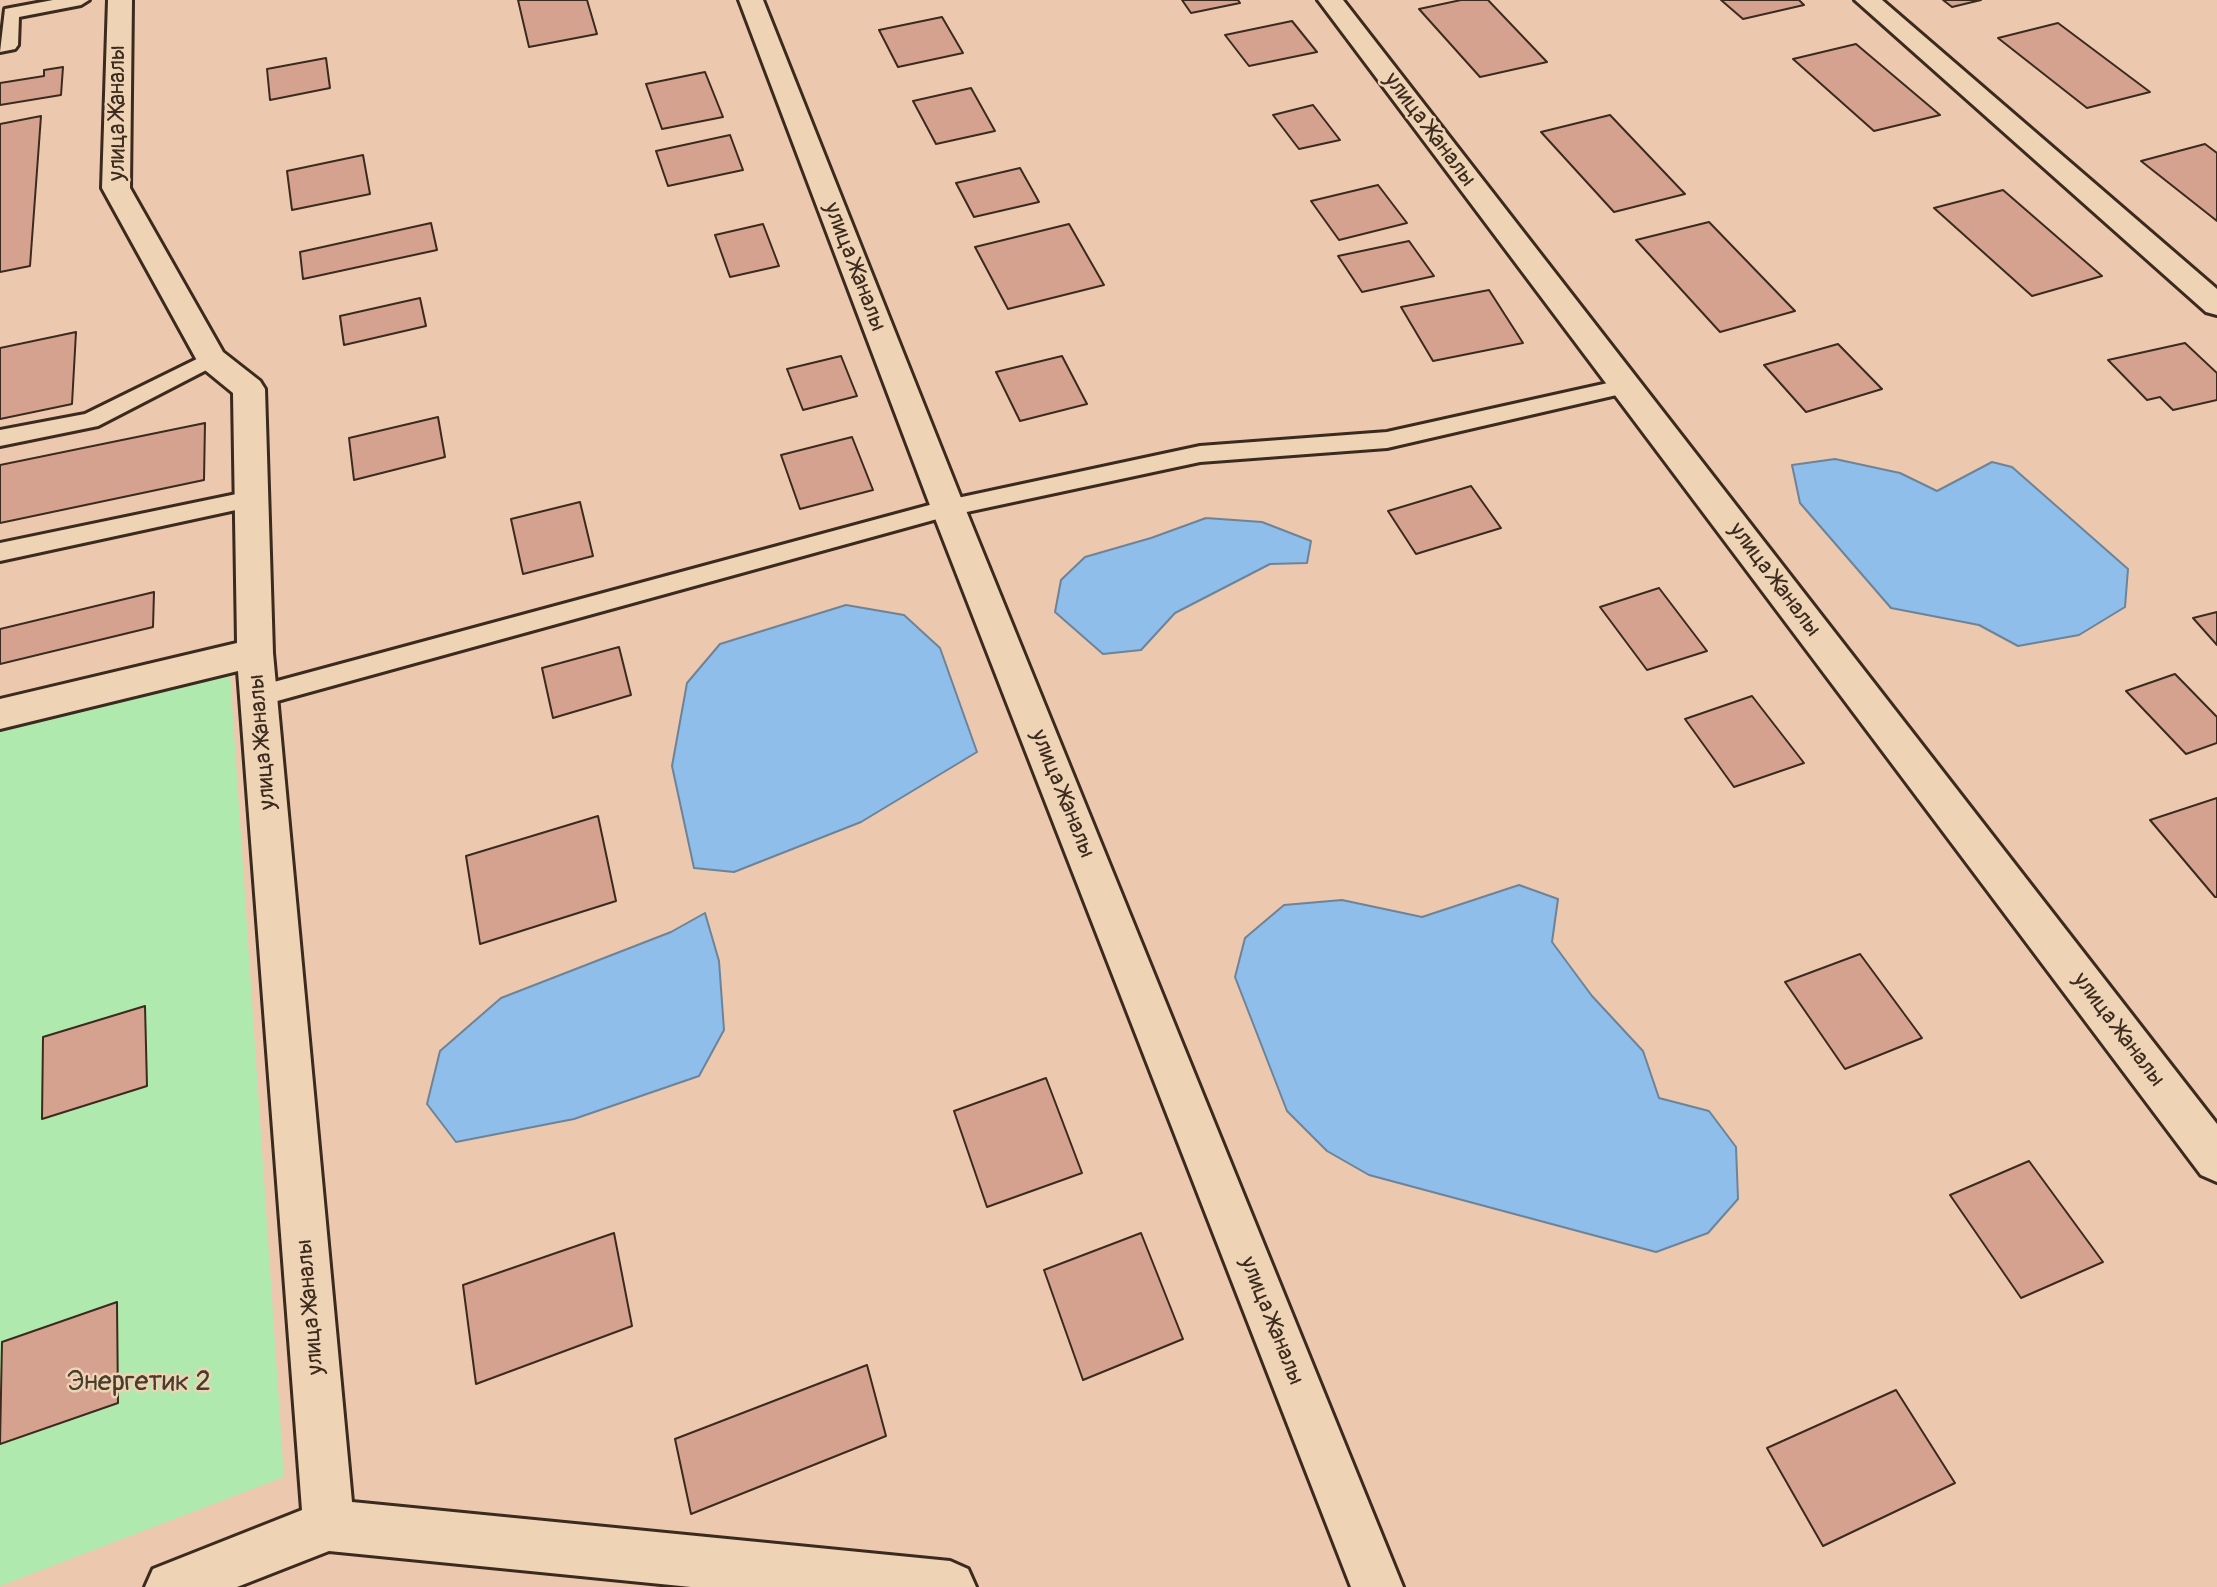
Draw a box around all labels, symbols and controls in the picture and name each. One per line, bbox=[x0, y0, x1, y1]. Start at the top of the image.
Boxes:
street label: улица Жаналы bbox=[104, 45, 132, 181]
street label: улица Жаналы bbox=[1377, 67, 1481, 193]
street label: улица Жаналы bbox=[817, 199, 891, 335]
street label: улица Жаналы bbox=[1722, 517, 1826, 643]
street label: улица Жаналы bbox=[243, 673, 283, 811]
street label: улица Жаналы bbox=[1024, 726, 1100, 862]
street label: улица Жаналы bbox=[2066, 967, 2170, 1093]
street label: улица Жаналы bbox=[291, 1238, 331, 1376]
street label: улица Жаналы bbox=[1233, 1253, 1309, 1389]
park label: Энергетик 2 bbox=[67, 1366, 211, 1400]

